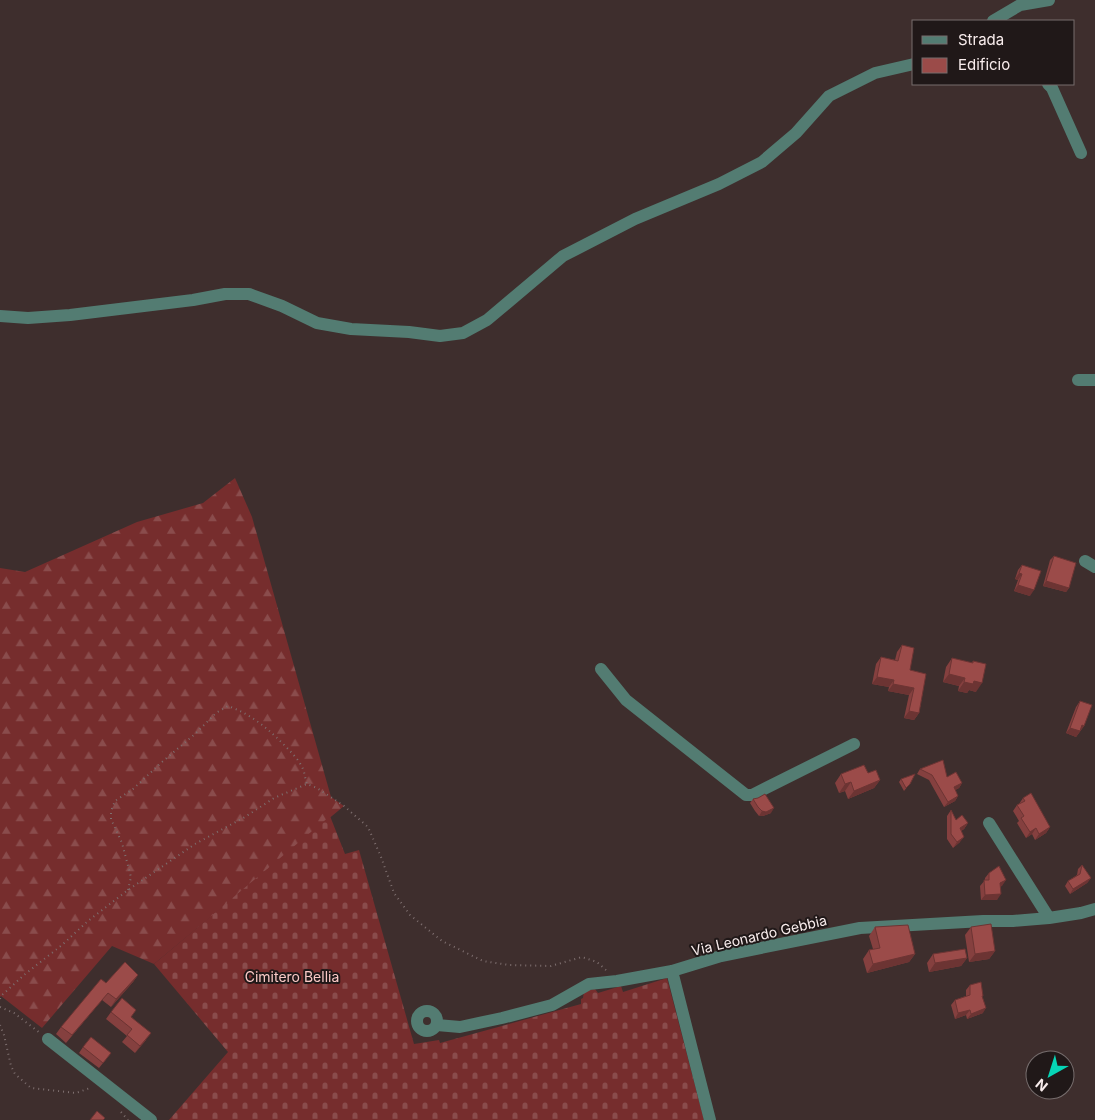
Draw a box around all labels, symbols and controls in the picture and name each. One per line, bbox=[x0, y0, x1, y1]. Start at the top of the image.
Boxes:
legend bbox=[912, 20, 1075, 85]
text: Strada bbox=[958, 30, 1004, 49]
text: Edificio bbox=[958, 55, 1010, 74]
street label: Via Leonardo Gebbia bbox=[690, 911, 828, 959]
park label: Cimitero Bellia bbox=[245, 968, 339, 985]
north arrow bbox=[1025, 1050, 1075, 1100]
text: N bbox=[1032, 1076, 1051, 1095]

